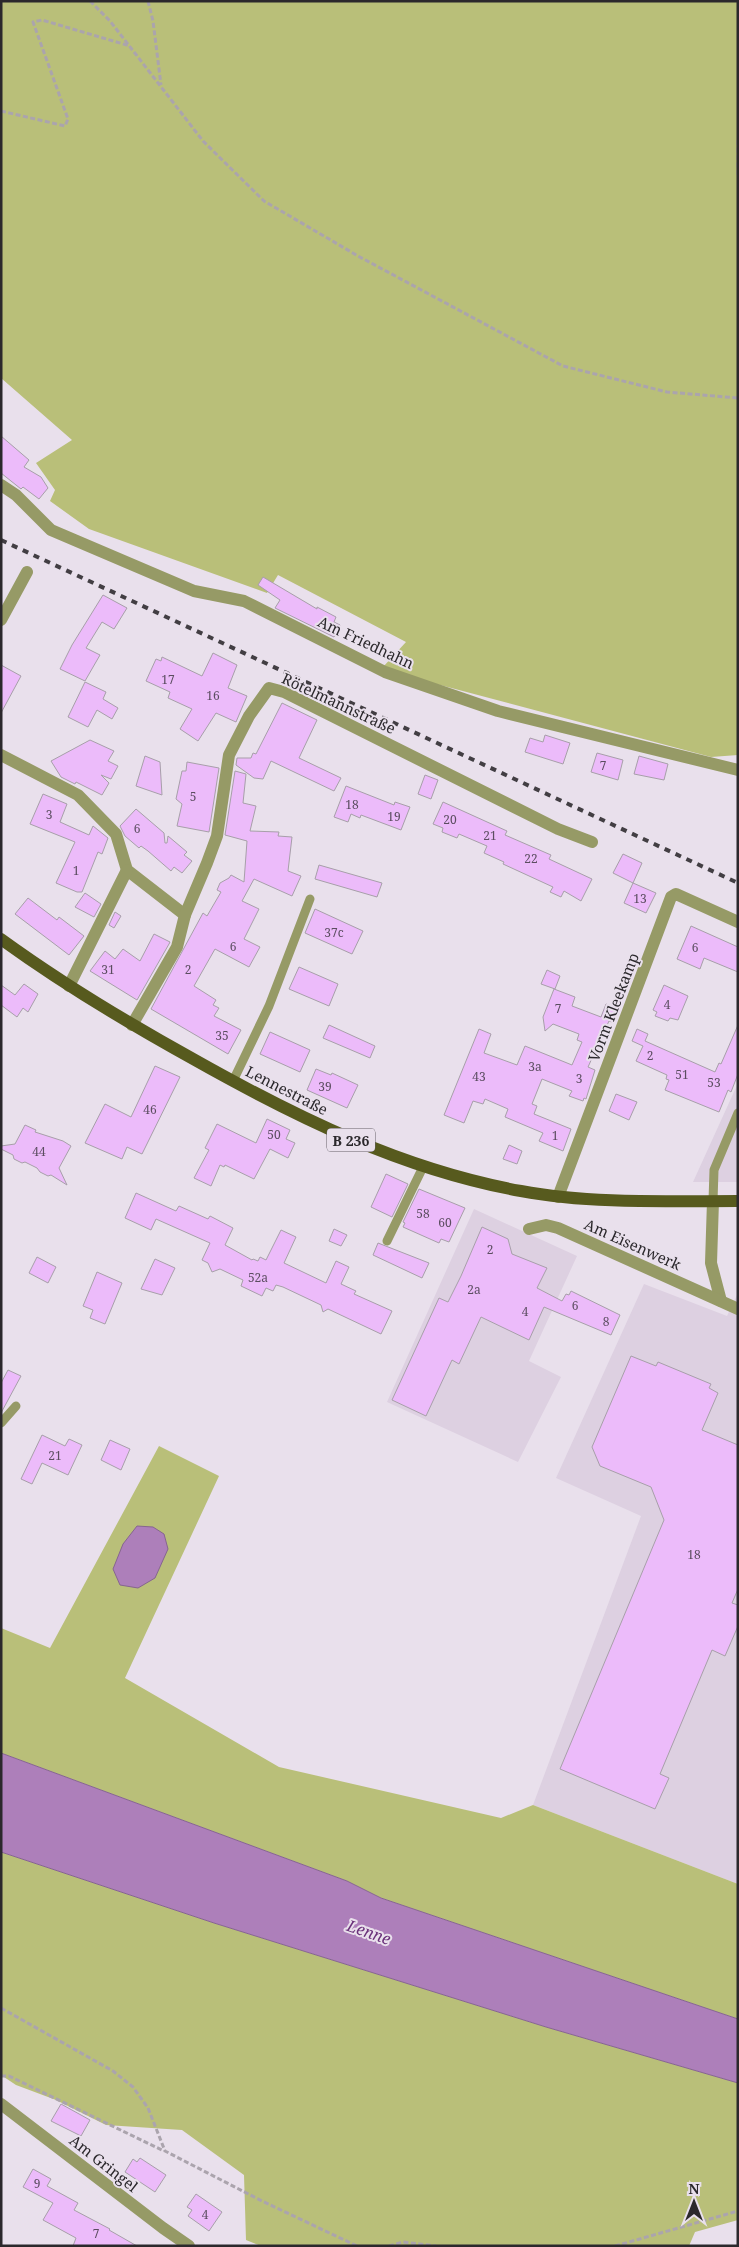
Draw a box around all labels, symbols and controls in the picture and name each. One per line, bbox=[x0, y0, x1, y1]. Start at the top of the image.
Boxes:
street label: Am Friedhahn bbox=[315, 611, 418, 673]
street label: Rötelmannstraße bbox=[279, 668, 399, 738]
house number: 17 bbox=[161, 671, 175, 688]
house number: 16 bbox=[206, 687, 220, 704]
house number: 7 bbox=[600, 757, 607, 774]
house number: 5 bbox=[190, 788, 196, 805]
house number: 18 bbox=[345, 796, 359, 813]
house number: 3 bbox=[46, 806, 53, 823]
house number: 19 bbox=[387, 808, 401, 825]
house number: 20 bbox=[443, 811, 457, 828]
house number: 6 bbox=[134, 820, 141, 837]
house number: 21 bbox=[483, 827, 497, 844]
house number: 22 bbox=[524, 850, 538, 867]
house number: 1 bbox=[73, 862, 79, 879]
house number: 13 bbox=[633, 890, 647, 907]
house number: 37c bbox=[324, 924, 344, 941]
house number: 6 bbox=[230, 938, 237, 955]
house number: 6 bbox=[692, 939, 699, 956]
street label: Vorm Kleekamp bbox=[583, 950, 643, 1064]
house number: 31 bbox=[101, 961, 115, 978]
house number: 2 bbox=[185, 961, 191, 978]
house number: 4 bbox=[664, 996, 671, 1013]
house number: 7 bbox=[555, 1000, 562, 1017]
house number: 35 bbox=[215, 1027, 229, 1044]
house number: 2 bbox=[647, 1047, 653, 1064]
house number: 3a bbox=[528, 1058, 542, 1075]
street label: Lennestraße bbox=[242, 1061, 332, 1119]
house number: 51 bbox=[675, 1066, 689, 1083]
house number: 43 bbox=[472, 1068, 486, 1085]
house number: 3 bbox=[576, 1070, 583, 1087]
house number: 53 bbox=[707, 1074, 721, 1091]
house number: 39 bbox=[318, 1078, 332, 1095]
house number: 46 bbox=[143, 1101, 157, 1118]
house number: 50 bbox=[267, 1126, 281, 1143]
house number: 1 bbox=[552, 1127, 558, 1144]
road number: B 236 bbox=[327, 1128, 375, 1152]
house number: 44 bbox=[32, 1143, 46, 1160]
house number: 58 bbox=[416, 1205, 430, 1222]
house number: 60 bbox=[438, 1214, 452, 1231]
street label: Am Eisenwerk bbox=[581, 1214, 685, 1274]
house number: 2 bbox=[487, 1241, 493, 1258]
house number: 52a bbox=[248, 1269, 268, 1286]
house number: 2a bbox=[467, 1281, 481, 1298]
house number: 6 bbox=[572, 1297, 579, 1314]
house number: 4 bbox=[522, 1303, 529, 1320]
house number: 8 bbox=[603, 1313, 610, 1330]
house number: 21 bbox=[48, 1447, 62, 1464]
house number: 18 bbox=[687, 1546, 701, 1563]
water label: Lenne bbox=[343, 1914, 394, 1950]
street label: Am Gringel bbox=[66, 2130, 143, 2196]
house number: 9 bbox=[34, 2175, 40, 2192]
north arrow bbox=[669, 2177, 719, 2227]
text: N bbox=[688, 2179, 700, 2198]
house number: 4 bbox=[202, 2206, 209, 2223]
house number: 7 bbox=[93, 2225, 100, 2242]

